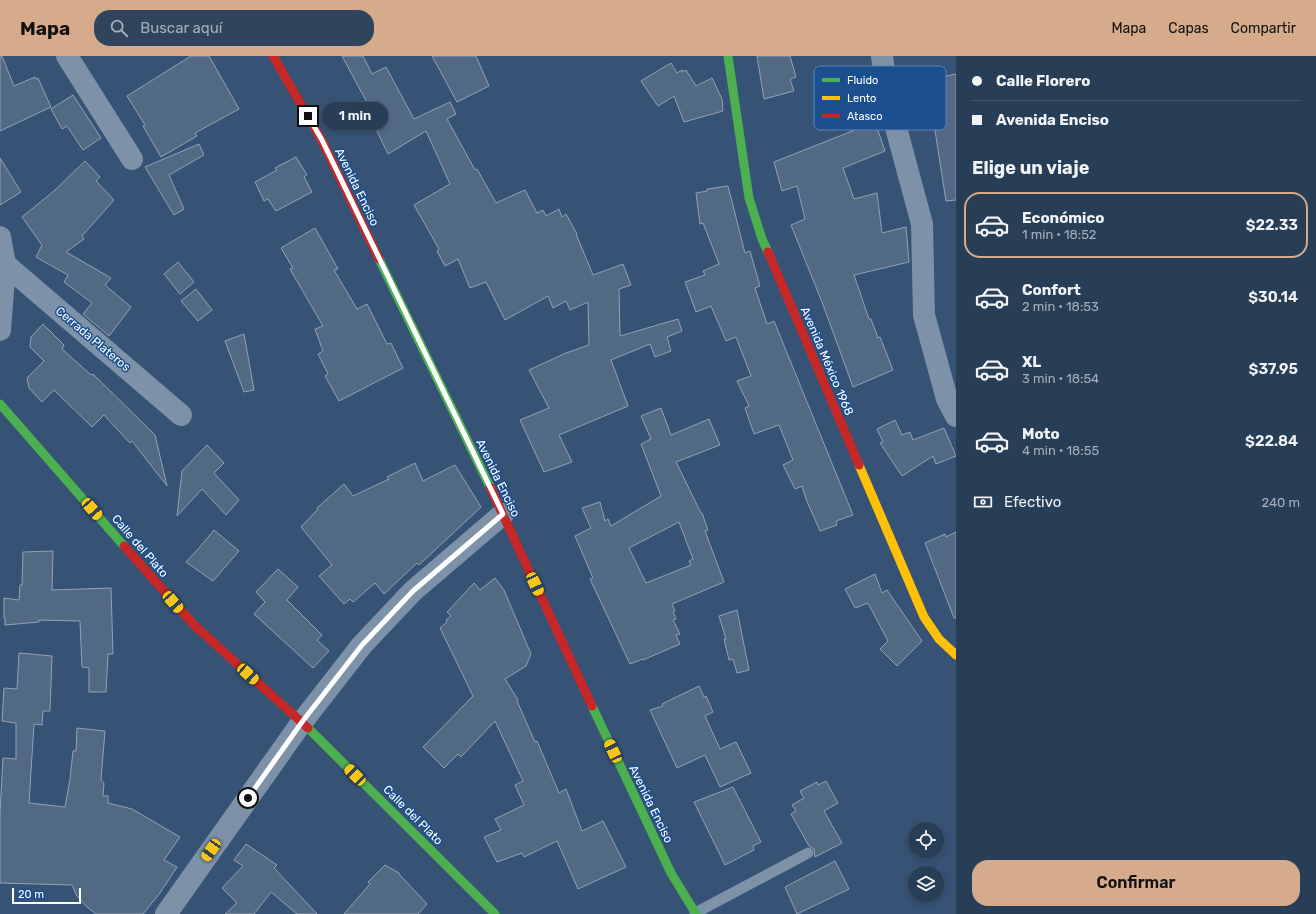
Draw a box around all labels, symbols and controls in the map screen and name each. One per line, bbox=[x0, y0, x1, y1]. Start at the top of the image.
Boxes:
search box bbox=[94, 10, 374, 46]
text: Mapa bbox=[20, 17, 70, 40]
icon: search bbox=[108, 17, 130, 39]
text: Buscar aquí bbox=[140, 19, 222, 37]
text: Mapa bbox=[1111, 20, 1146, 37]
text: Capas bbox=[1168, 20, 1209, 37]
text: Compartir bbox=[1231, 20, 1296, 37]
legend bbox=[814, 66, 946, 130]
text: Calle Florero bbox=[996, 72, 1090, 90]
text: Fluido bbox=[847, 74, 878, 87]
text: Lento bbox=[847, 92, 876, 105]
callout: 1 min bbox=[322, 102, 388, 130]
route end bbox=[299, 107, 317, 125]
text: 1 min bbox=[339, 108, 371, 123]
text: Atasco bbox=[847, 110, 882, 123]
text: Avenida Enciso bbox=[996, 111, 1109, 129]
street label: Avenida Enciso bbox=[332, 146, 382, 228]
text: Elige un viaje bbox=[972, 157, 1089, 179]
icon: car bbox=[974, 207, 1010, 243]
text: Económico bbox=[1022, 209, 1104, 227]
text: $22.33 bbox=[1246, 216, 1298, 234]
text: 1 min · 18:52 bbox=[1022, 227, 1097, 242]
icon: car bbox=[974, 279, 1010, 315]
text: Confort bbox=[1022, 281, 1081, 299]
text: $30.14 bbox=[1248, 288, 1298, 306]
text: 2 min · 18:53 bbox=[1022, 299, 1099, 314]
street label: Cerrada Plateros bbox=[53, 304, 133, 374]
street label: Avenida México 1968 bbox=[798, 305, 856, 417]
icon: car bbox=[974, 351, 1010, 387]
text: XL bbox=[1022, 353, 1041, 371]
text: $37.95 bbox=[1249, 360, 1298, 378]
text: 3 min · 18:54 bbox=[1022, 371, 1099, 386]
icon: car bbox=[974, 423, 1010, 459]
text: Moto bbox=[1022, 425, 1060, 443]
text: $22.84 bbox=[1245, 432, 1298, 450]
street label: Avenida Enciso bbox=[473, 437, 523, 519]
text: 4 min · 18:55 bbox=[1022, 443, 1099, 458]
icon: cash bbox=[972, 491, 994, 513]
text: Efectivo bbox=[1004, 493, 1061, 511]
text: 240 m bbox=[1261, 495, 1300, 510]
car bbox=[80, 496, 104, 522]
street label: Calle del Plato bbox=[109, 512, 171, 580]
car bbox=[524, 571, 546, 597]
car bbox=[161, 589, 185, 615]
car bbox=[235, 662, 261, 686]
car bbox=[602, 738, 624, 764]
car bbox=[342, 762, 368, 788]
street label: Avenida Enciso bbox=[626, 763, 676, 845]
street label: Calle del Plato bbox=[380, 782, 446, 848]
route start bbox=[239, 789, 257, 807]
map controls bbox=[908, 822, 944, 902]
button: locate bbox=[908, 822, 944, 858]
car bbox=[199, 837, 223, 863]
button: Confirmar bbox=[972, 860, 1300, 906]
button: layers bbox=[908, 866, 944, 902]
scale bar bbox=[12, 886, 81, 905]
text: 20 m bbox=[18, 888, 44, 901]

